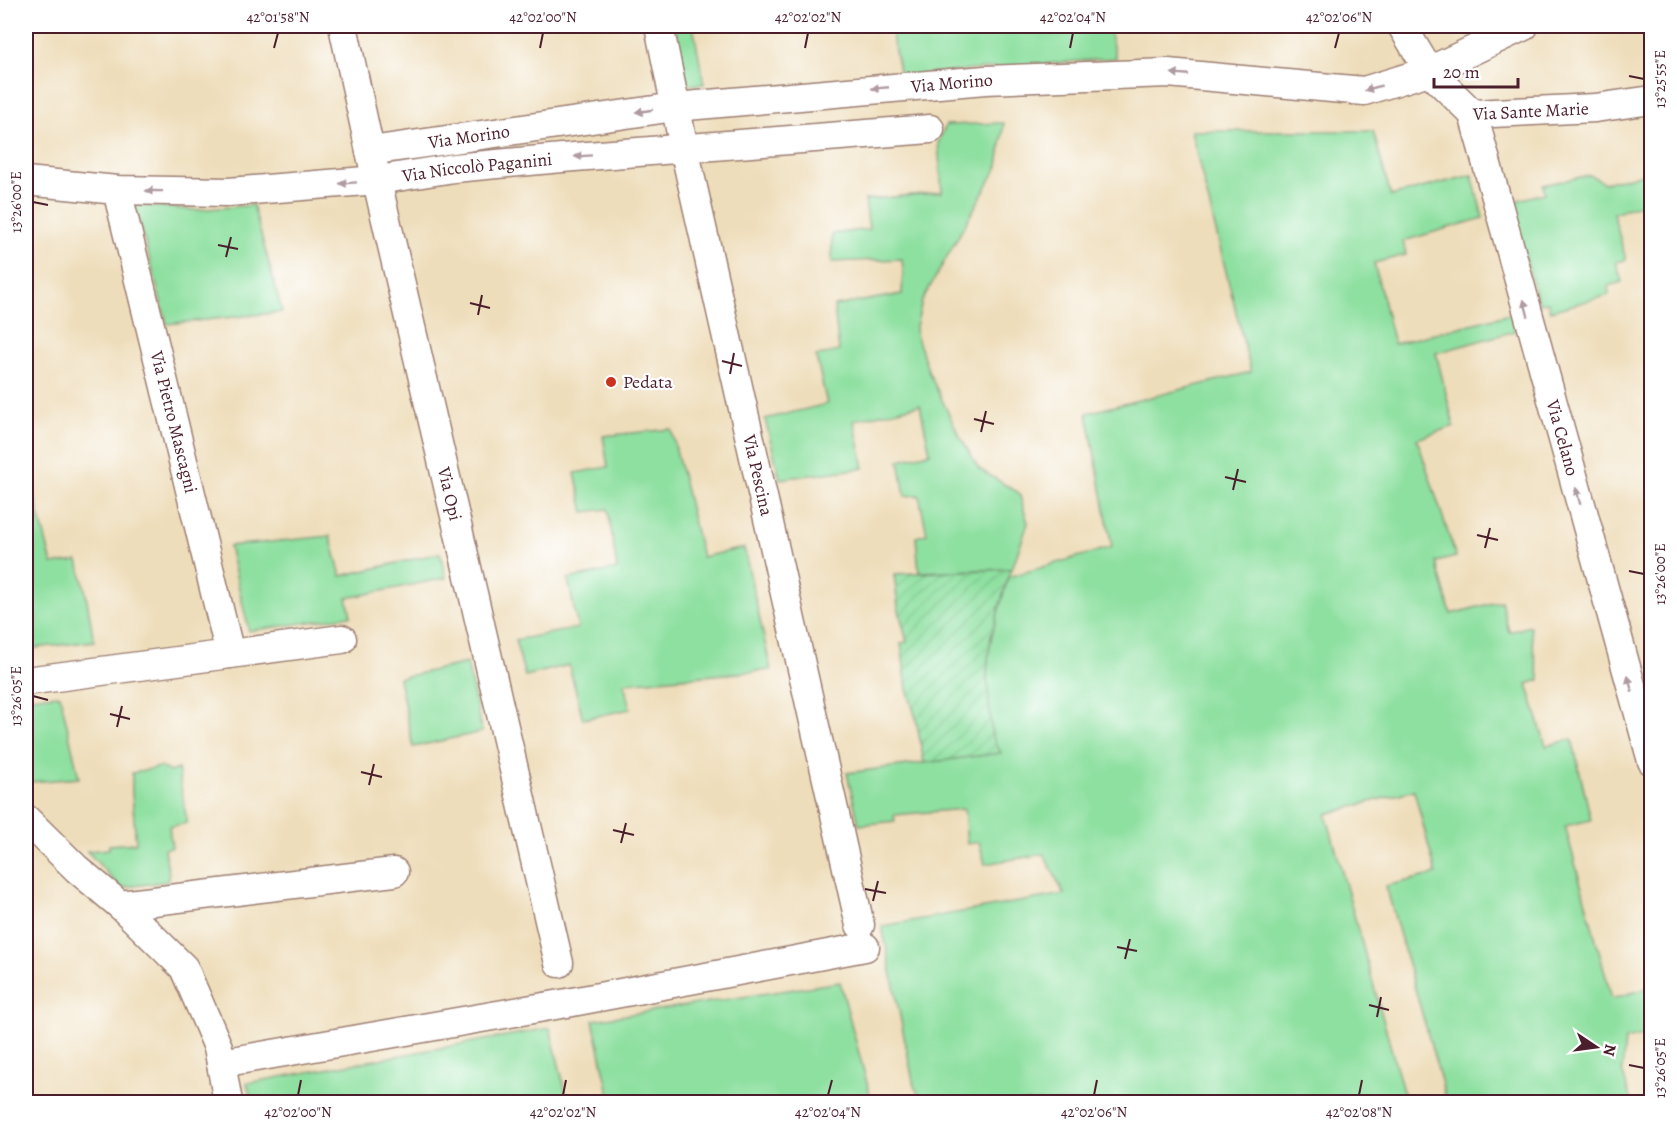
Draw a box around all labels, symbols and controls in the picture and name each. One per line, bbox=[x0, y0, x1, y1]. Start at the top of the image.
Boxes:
text: 42°01'58"N bbox=[246, 7, 310, 27]
text: 42°02'00"N bbox=[509, 7, 577, 27]
text: 42°02'02"N bbox=[775, 7, 842, 27]
text: 42°02'04"N bbox=[1040, 7, 1106, 27]
text: 42°02'06"N bbox=[1306, 7, 1372, 27]
text: 13°25'55"E bbox=[1650, 50, 1670, 108]
scale bar bbox=[1434, 51, 1518, 89]
text: 20 m bbox=[1443, 60, 1480, 84]
street label: Via Morino bbox=[909, 68, 993, 98]
one-way arrow bbox=[1170, 69, 1189, 79]
one-way arrow bbox=[871, 84, 890, 93]
one-way arrow bbox=[1364, 84, 1382, 93]
street label: Via Sante Marie bbox=[1471, 96, 1589, 126]
one-way arrow bbox=[635, 107, 654, 116]
street label: Via Morino bbox=[426, 119, 511, 155]
street label: Via Niccolò Paganini bbox=[399, 147, 553, 188]
one-way arrow bbox=[574, 151, 593, 161]
text: 13°26'00"E bbox=[6, 171, 26, 233]
one-way arrow bbox=[339, 178, 358, 187]
one-way arrow bbox=[144, 186, 163, 195]
one-way arrow bbox=[1521, 299, 1531, 317]
street label: Via Pietro Mascagni bbox=[144, 347, 203, 496]
place label: Pedata bbox=[623, 370, 673, 394]
marker: Pedata bbox=[604, 375, 618, 389]
street label: Via Celano bbox=[1540, 396, 1585, 479]
street label: Via Pescina bbox=[737, 431, 779, 519]
street label: Via Opi bbox=[432, 464, 468, 523]
one-way arrow bbox=[1573, 487, 1583, 505]
text: 13°26'00"E bbox=[1650, 543, 1670, 605]
text: 13°26'05"E bbox=[6, 666, 26, 726]
one-way arrow bbox=[1625, 675, 1635, 693]
north arrow bbox=[1566, 1017, 1626, 1077]
text: 13°26'05"E bbox=[1650, 1038, 1670, 1098]
text: N bbox=[1598, 1042, 1622, 1059]
text: 42°02'00"N bbox=[264, 1102, 332, 1122]
text: 42°02'02"N bbox=[530, 1102, 597, 1122]
text: 42°02'04"N bbox=[795, 1102, 861, 1122]
text: 42°02'06"N bbox=[1061, 1102, 1127, 1122]
text: 42°02'08"N bbox=[1326, 1102, 1393, 1122]

